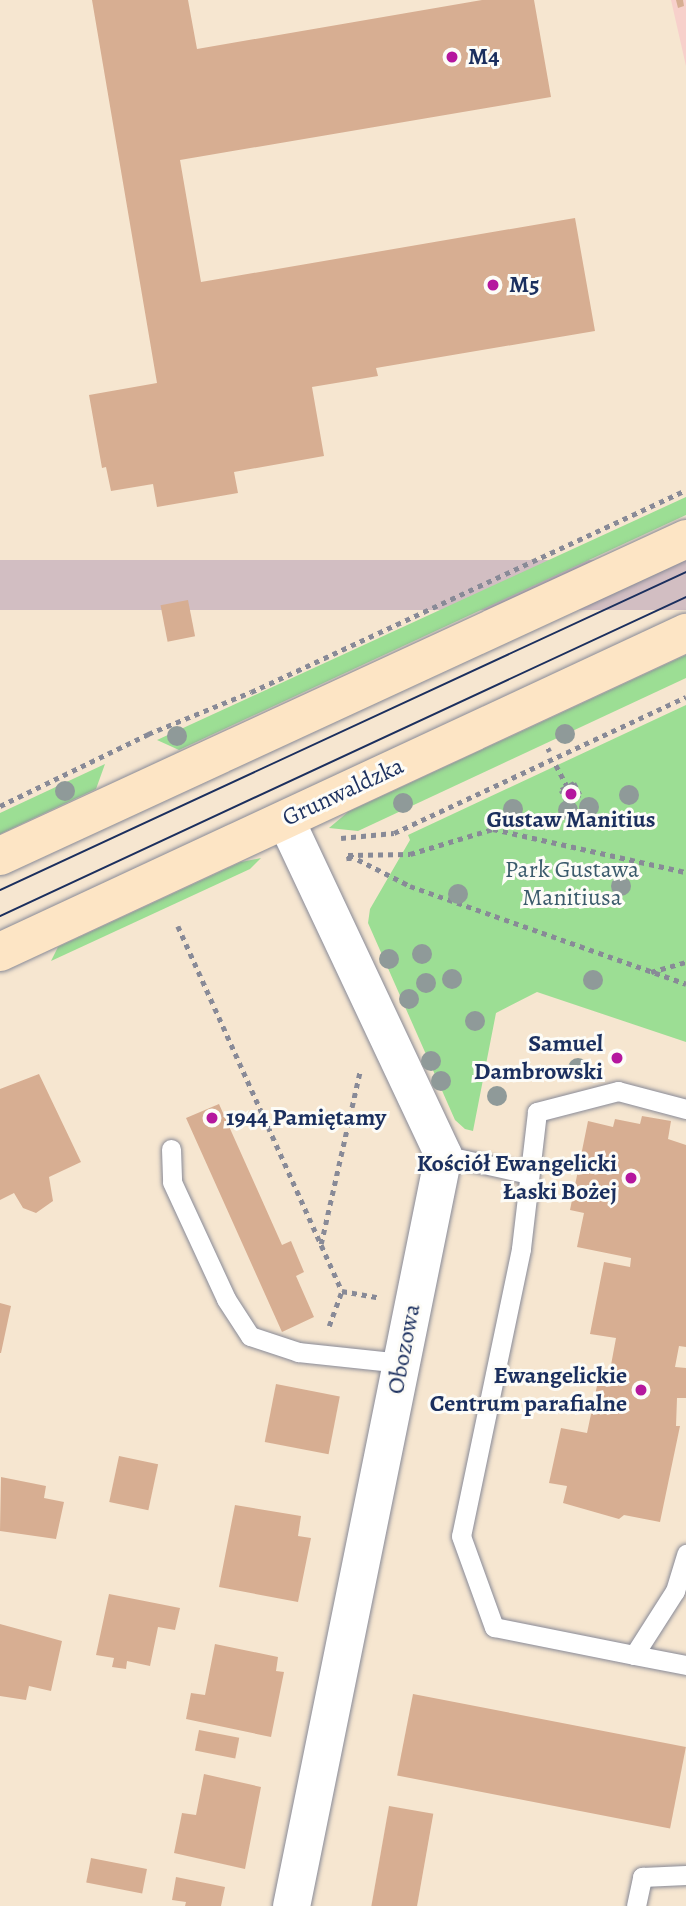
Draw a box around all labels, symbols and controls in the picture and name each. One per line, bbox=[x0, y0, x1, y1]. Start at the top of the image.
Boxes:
place label: M4 bbox=[468, 43, 499, 71]
marker: M4 bbox=[442, 47, 462, 67]
place label: M5 bbox=[509, 271, 539, 299]
marker: M5 bbox=[483, 275, 503, 295]
street label: Grunwaldzka bbox=[278, 751, 408, 833]
marker: Gustaw Manitius bbox=[563, 786, 579, 802]
place label: Gustaw Manitius bbox=[486, 806, 656, 834]
park label: Park Gustawa Manitiusa bbox=[505, 856, 639, 912]
place label: Samuel Dambrowski bbox=[474, 1030, 603, 1086]
marker: Samuel Dambrowski bbox=[609, 1050, 625, 1066]
place label: 1944 Pamiętamy bbox=[226, 1104, 386, 1132]
marker: 1944 Pamiętamy bbox=[204, 1110, 220, 1126]
place label: Kościół Ewangelicki Łaski Bożej bbox=[417, 1150, 617, 1206]
marker: Kościół Ewangelicki Łaski Bożej bbox=[623, 1170, 639, 1186]
street label: Obozowa bbox=[381, 1302, 427, 1396]
place label: Ewangelickie Centrum parafialne bbox=[430, 1362, 627, 1418]
marker: Ewangelickie Centrum parafialne bbox=[633, 1382, 649, 1398]

